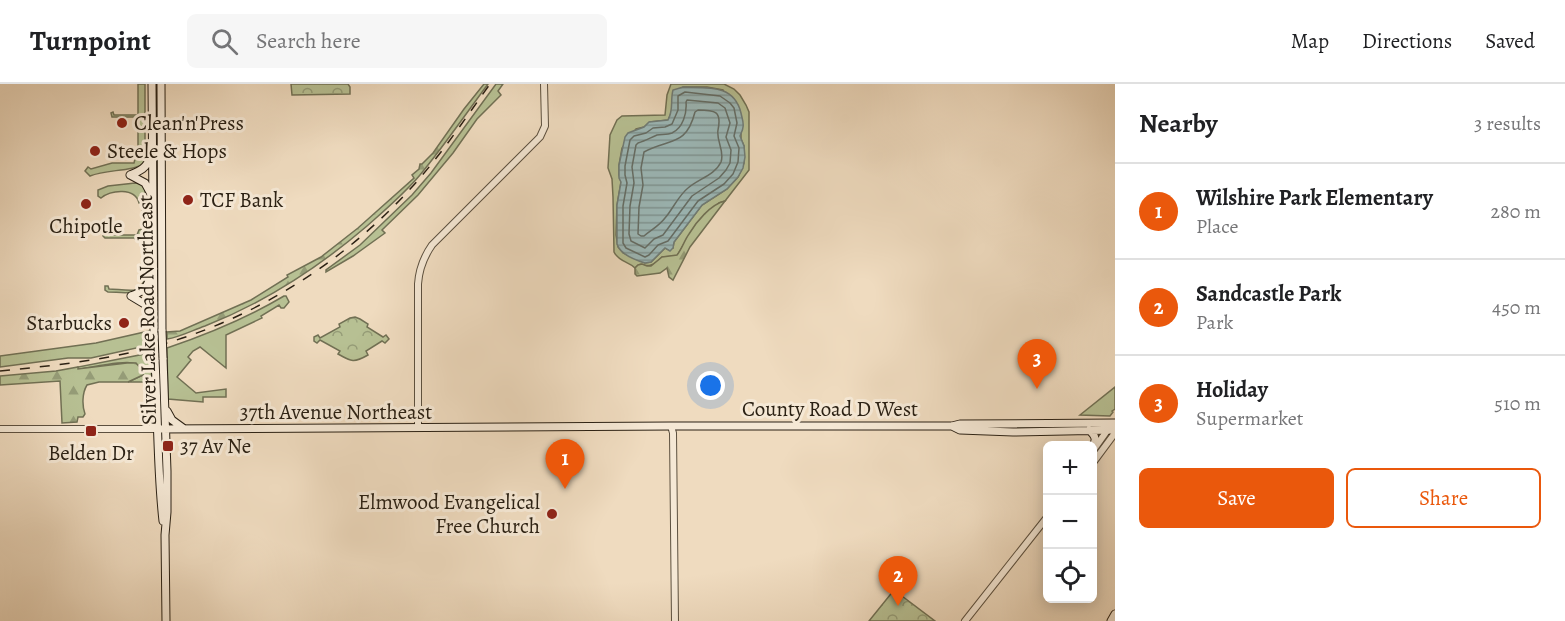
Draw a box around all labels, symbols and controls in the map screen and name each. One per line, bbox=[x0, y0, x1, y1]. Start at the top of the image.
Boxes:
search box bbox=[187, 14, 607, 68]
text: Turnpoint bbox=[30, 22, 151, 60]
icon: search bbox=[208, 25, 241, 58]
text: Search here bbox=[256, 26, 361, 56]
text: Map bbox=[1291, 27, 1329, 55]
text: Directions bbox=[1362, 27, 1452, 55]
text: Saved bbox=[1485, 27, 1535, 55]
text: Nearby bbox=[1139, 106, 1218, 141]
place label: Clean'n'Press bbox=[134, 109, 244, 137]
text: 3 results bbox=[1474, 110, 1541, 137]
marker: Clean'n'Press bbox=[115, 116, 129, 130]
place label: Steele & Hops bbox=[107, 137, 227, 165]
marker: Steele & Hops bbox=[88, 144, 102, 158]
text: Wilshire Park Elementary bbox=[1196, 183, 1433, 213]
place label: TCF Bank bbox=[200, 186, 284, 214]
marker: TCF Bank bbox=[181, 193, 195, 207]
street label: Silver Lake Road Northeast bbox=[131, 195, 163, 425]
marker: Chipotle bbox=[79, 197, 93, 211]
text: 1 bbox=[1155, 198, 1162, 225]
text: 280 m bbox=[1491, 198, 1541, 225]
place label: Chipotle bbox=[49, 212, 123, 240]
text: Place bbox=[1196, 213, 1238, 240]
text: Sandcastle Park bbox=[1196, 279, 1341, 309]
text: 2 bbox=[1154, 294, 1163, 321]
text: 450 m bbox=[1492, 294, 1541, 321]
place label: Starbucks bbox=[26, 309, 112, 337]
text: Park bbox=[1196, 309, 1234, 336]
marker: Starbucks bbox=[117, 316, 131, 330]
pin: 3 bbox=[1018, 340, 1056, 389]
your location bbox=[696, 371, 725, 400]
text: Holiday bbox=[1196, 375, 1268, 405]
text: 3 bbox=[1154, 390, 1163, 417]
text: 510 m bbox=[1494, 390, 1541, 417]
street label: County Road D West bbox=[742, 395, 918, 423]
street label: 37th Avenue Northeast bbox=[240, 398, 432, 426]
text: Supermarket bbox=[1196, 405, 1303, 432]
marker: Belden Dr bbox=[84, 424, 98, 438]
place label: 37 Av Ne bbox=[180, 432, 251, 460]
place label: Belden Dr bbox=[48, 439, 134, 467]
marker: 37 Av Ne bbox=[161, 439, 175, 453]
pin: 1 bbox=[546, 440, 584, 489]
map controls bbox=[1043, 441, 1097, 603]
button: + bbox=[1043, 441, 1097, 495]
button: Save bbox=[1139, 468, 1334, 528]
button: Share bbox=[1346, 468, 1541, 528]
place label: Elmwood Evangelical Free Church bbox=[358, 488, 540, 540]
button: − bbox=[1043, 495, 1097, 549]
marker: Elmwood Evangelical Free Church bbox=[545, 507, 559, 521]
button: locate bbox=[1043, 549, 1097, 603]
pin: 2 bbox=[878, 556, 918, 606]

